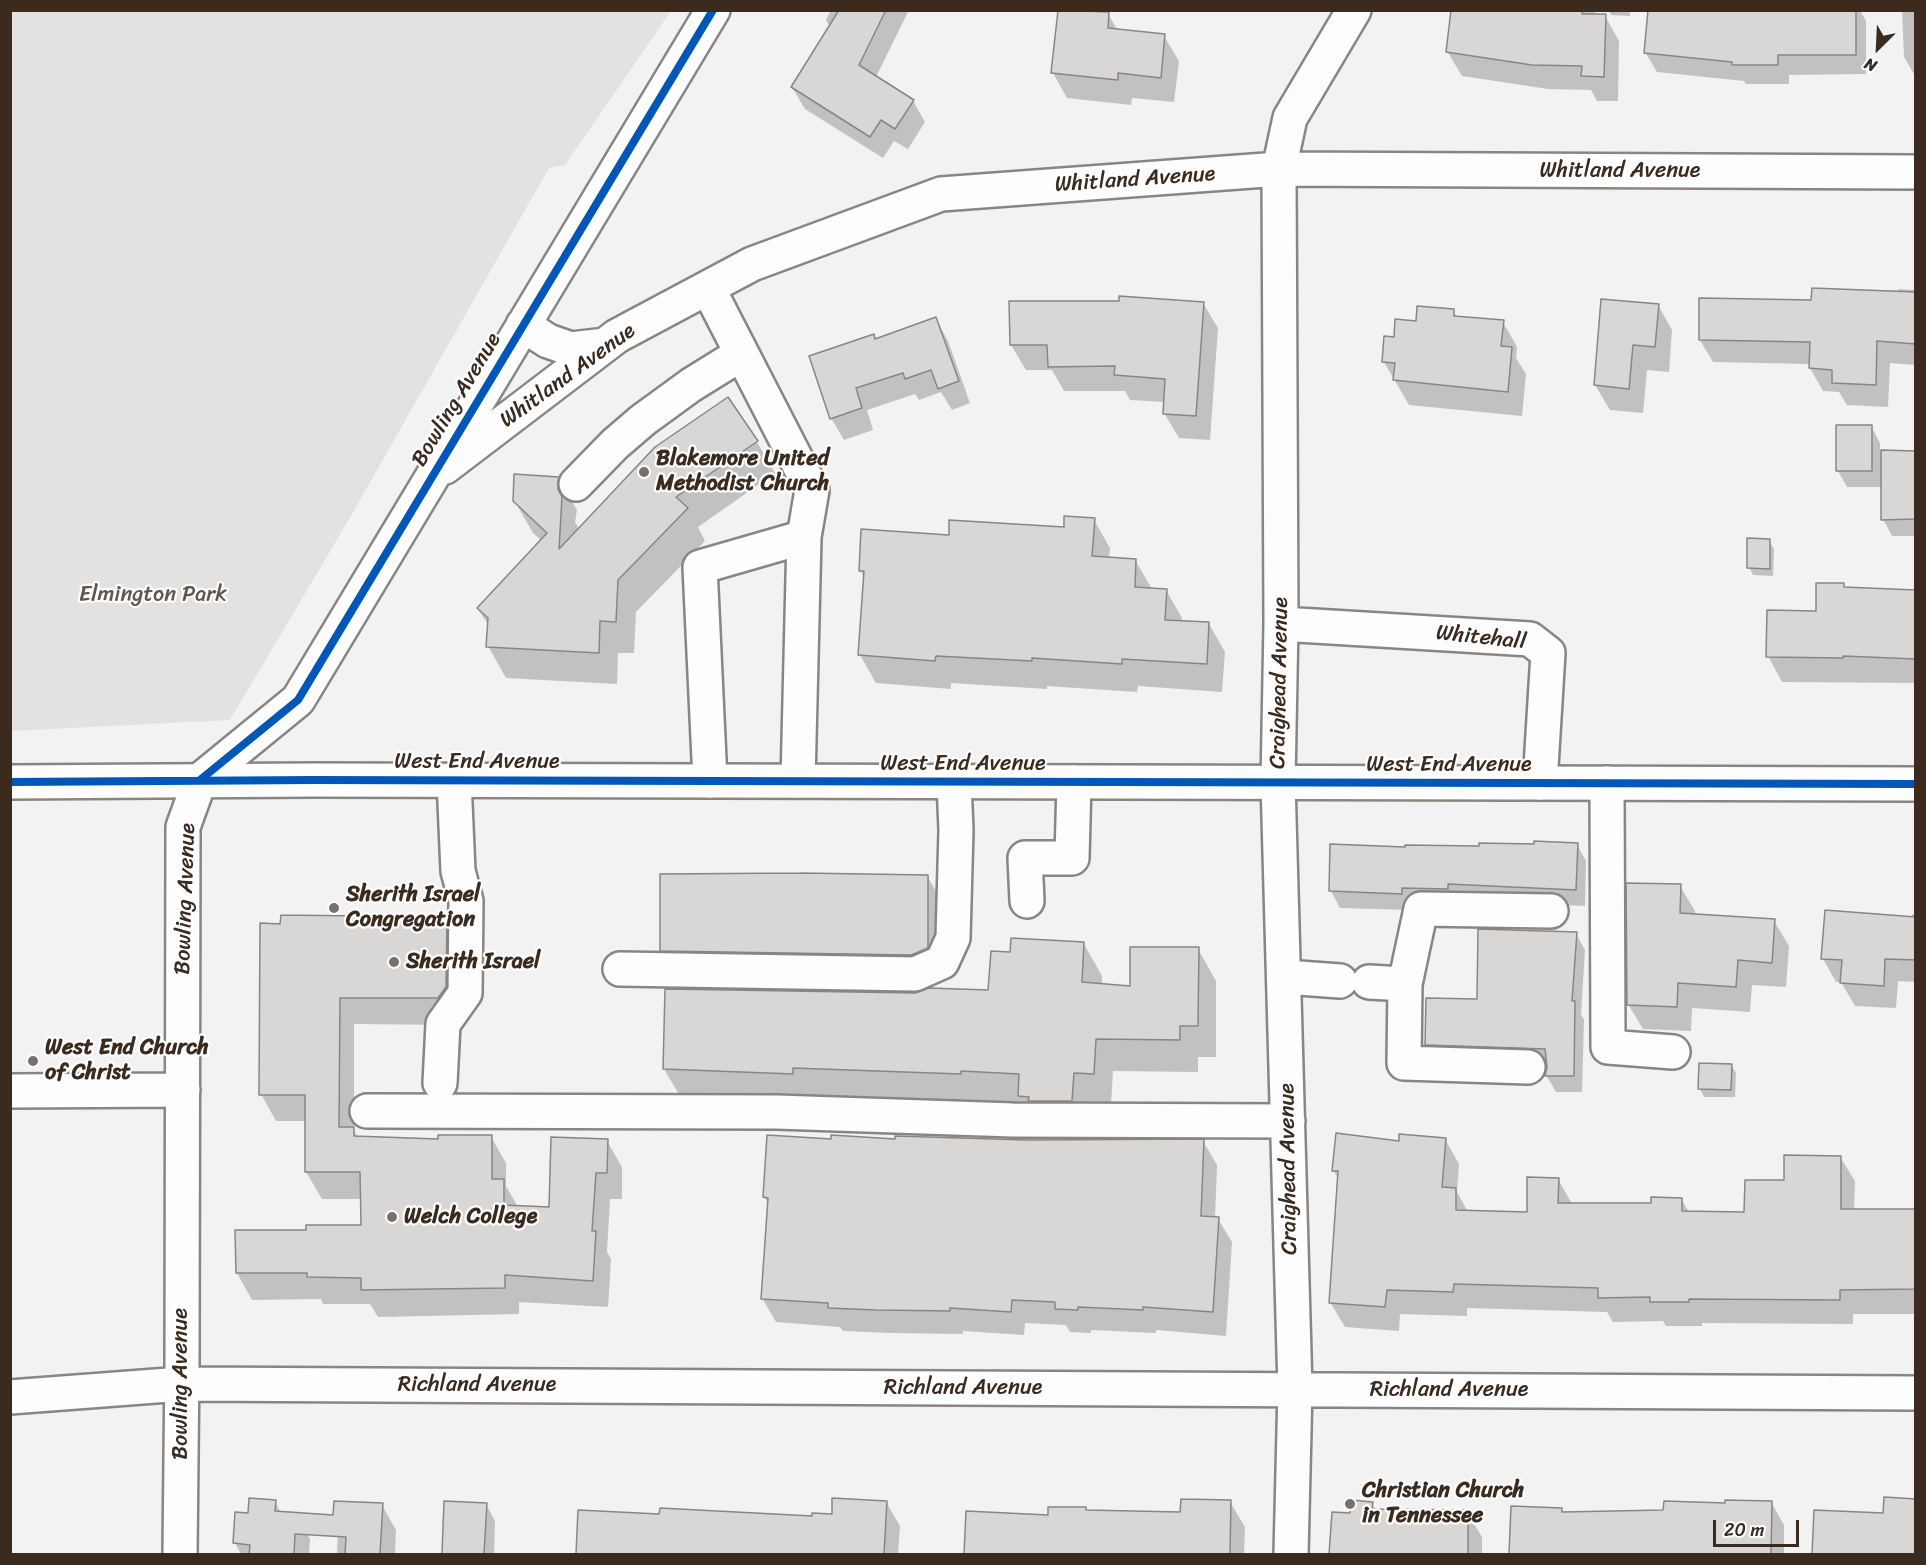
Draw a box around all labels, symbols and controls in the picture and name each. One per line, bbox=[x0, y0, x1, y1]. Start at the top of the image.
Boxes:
north arrow bbox=[1848, 18, 1908, 78]
text: N bbox=[1860, 49, 1881, 80]
street label: Whitland Avenue bbox=[1540, 158, 1700, 184]
street label: Whitland Avenue bbox=[1054, 161, 1216, 199]
street label: Whitland Avenue bbox=[495, 318, 641, 434]
street label: Bowling Avenue bbox=[407, 328, 507, 472]
place label: Blakemore United Methodist Church bbox=[656, 446, 829, 498]
marker: Blakemore United Methodist Church bbox=[637, 465, 651, 479]
park label: Elmington Park bbox=[79, 582, 227, 608]
street label: Craighead Avenue bbox=[1265, 597, 1295, 769]
street label: Whitehall bbox=[1435, 620, 1527, 656]
street label: West End Avenue bbox=[394, 749, 560, 775]
street label: West End Avenue bbox=[880, 751, 1046, 777]
street label: West End Avenue bbox=[1366, 752, 1532, 778]
street label: Bowling Avenue bbox=[170, 823, 202, 975]
place label: Sherith Israel Congregation bbox=[346, 882, 480, 933]
marker: Sherith Israel Congregation bbox=[327, 901, 341, 915]
place label: Sherith Israel bbox=[406, 949, 540, 975]
marker: Sherith Israel bbox=[387, 955, 401, 969]
place label: West End Church of Christ bbox=[45, 1035, 209, 1086]
marker: West End Church of Christ bbox=[26, 1054, 40, 1068]
street label: Craighead Avenue bbox=[1274, 1083, 1304, 1255]
place label: Welch College bbox=[404, 1204, 537, 1230]
marker: Welch College bbox=[385, 1210, 399, 1224]
street label: Bowling Avenue bbox=[168, 1308, 194, 1460]
street label: Richland Avenue bbox=[398, 1372, 556, 1398]
street label: Richland Avenue bbox=[884, 1375, 1042, 1401]
street label: Richland Avenue bbox=[1370, 1377, 1528, 1403]
place label: Christian Church in Tennessee bbox=[1362, 1478, 1524, 1530]
marker: Christian Church in Tennessee bbox=[1343, 1497, 1357, 1511]
scale bar bbox=[1716, 1508, 1802, 1546]
text: 20 m bbox=[1724, 1514, 1764, 1546]

